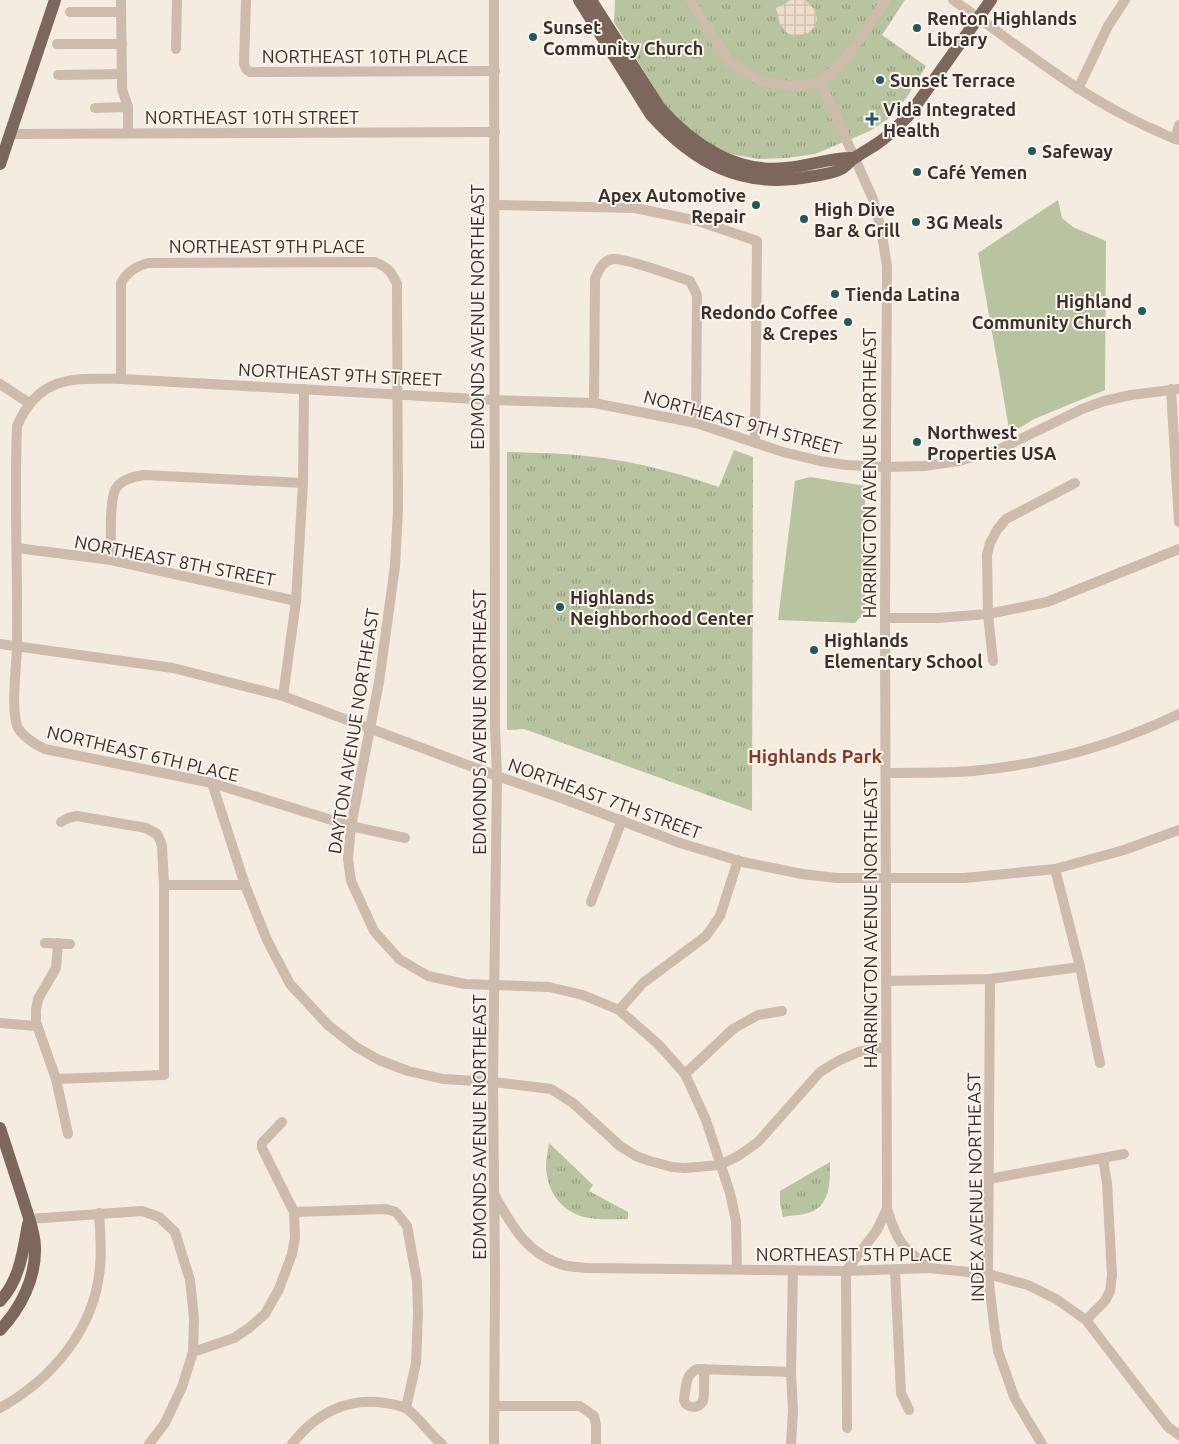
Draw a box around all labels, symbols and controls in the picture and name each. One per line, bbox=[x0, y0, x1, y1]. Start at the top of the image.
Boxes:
place label: Renton Highlands Library bbox=[927, 8, 1077, 49]
place label: Sunset Community Church bbox=[543, 17, 703, 58]
marker: Renton Highlands Library bbox=[911, 22, 923, 34]
marker: Sunset Community Church bbox=[527, 31, 539, 43]
street label: NORTHEAST 10TH PLACE bbox=[262, 46, 468, 66]
place label: Sunset Terrace bbox=[890, 70, 1015, 90]
marker: Sunset Terrace bbox=[874, 74, 886, 86]
place label: Vida Integrated Health bbox=[883, 99, 1016, 140]
street label: NORTHEAST 10TH STREET bbox=[145, 107, 359, 127]
marker: Vida Integrated Health bbox=[865, 112, 879, 126]
place label: Safeway bbox=[1042, 141, 1113, 161]
marker: Safeway bbox=[1026, 145, 1038, 157]
place label: Café Yemen bbox=[927, 162, 1027, 182]
marker: Café Yemen bbox=[911, 166, 923, 178]
street label: EDMONDS AVENUE NORTHEAST bbox=[467, 184, 487, 450]
place label: Apex Automotive Repair bbox=[598, 185, 747, 226]
marker: Apex Automotive Repair bbox=[750, 199, 762, 211]
place label: High Dive Bar & Grill bbox=[814, 199, 900, 240]
place label: 3G Meals bbox=[926, 212, 1003, 232]
marker: High Dive Bar & Grill bbox=[798, 213, 810, 225]
marker: 3G Meals bbox=[910, 216, 922, 228]
street label: NORTHEAST 9TH PLACE bbox=[169, 236, 365, 256]
place label: Tienda Latina bbox=[845, 284, 960, 304]
marker: Tienda Latina bbox=[829, 288, 841, 300]
place label: Highland Community Church bbox=[972, 291, 1132, 332]
place label: Redondo Coffee & Crepes bbox=[701, 302, 838, 343]
marker: Highland Community Church bbox=[1136, 305, 1148, 317]
marker: Redondo Coffee & Crepes bbox=[842, 316, 854, 328]
street label: HARRINGTON AVENUE NORTHEAST bbox=[859, 328, 879, 618]
street label: NORTHEAST 9TH STREET bbox=[238, 359, 442, 389]
street label: NORTHEAST 9TH STREET bbox=[642, 386, 844, 458]
place label: Northwest Properties USA bbox=[927, 422, 1057, 463]
marker: Northwest Properties USA bbox=[911, 436, 923, 448]
street label: NORTHEAST 8TH STREET bbox=[73, 531, 277, 589]
place label: Highlands Neighborhood Center bbox=[570, 587, 754, 628]
street label: EDMONDS AVENUE NORTHEAST bbox=[469, 589, 489, 855]
marker: Highlands Neighborhood Center bbox=[554, 601, 566, 613]
street label: DAYTON AVENUE NORTHEAST bbox=[324, 607, 382, 855]
place label: Highlands Elementary School bbox=[824, 630, 983, 671]
marker: Highlands Elementary School bbox=[808, 644, 820, 656]
street label: NORTHEAST 6TH PLACE bbox=[45, 721, 241, 785]
district label: Highlands Park bbox=[748, 745, 882, 767]
street label: NORTHEAST 7TH STREET bbox=[506, 754, 704, 842]
street label: HARRINGTON AVENUE NORTHEAST bbox=[860, 778, 880, 1068]
street label: EDMONDS AVENUE NORTHEAST bbox=[469, 994, 489, 1260]
street label: INDEX AVENUE NORTHEAST bbox=[963, 1072, 987, 1302]
street label: NORTHEAST 5TH PLACE bbox=[756, 1244, 952, 1264]

